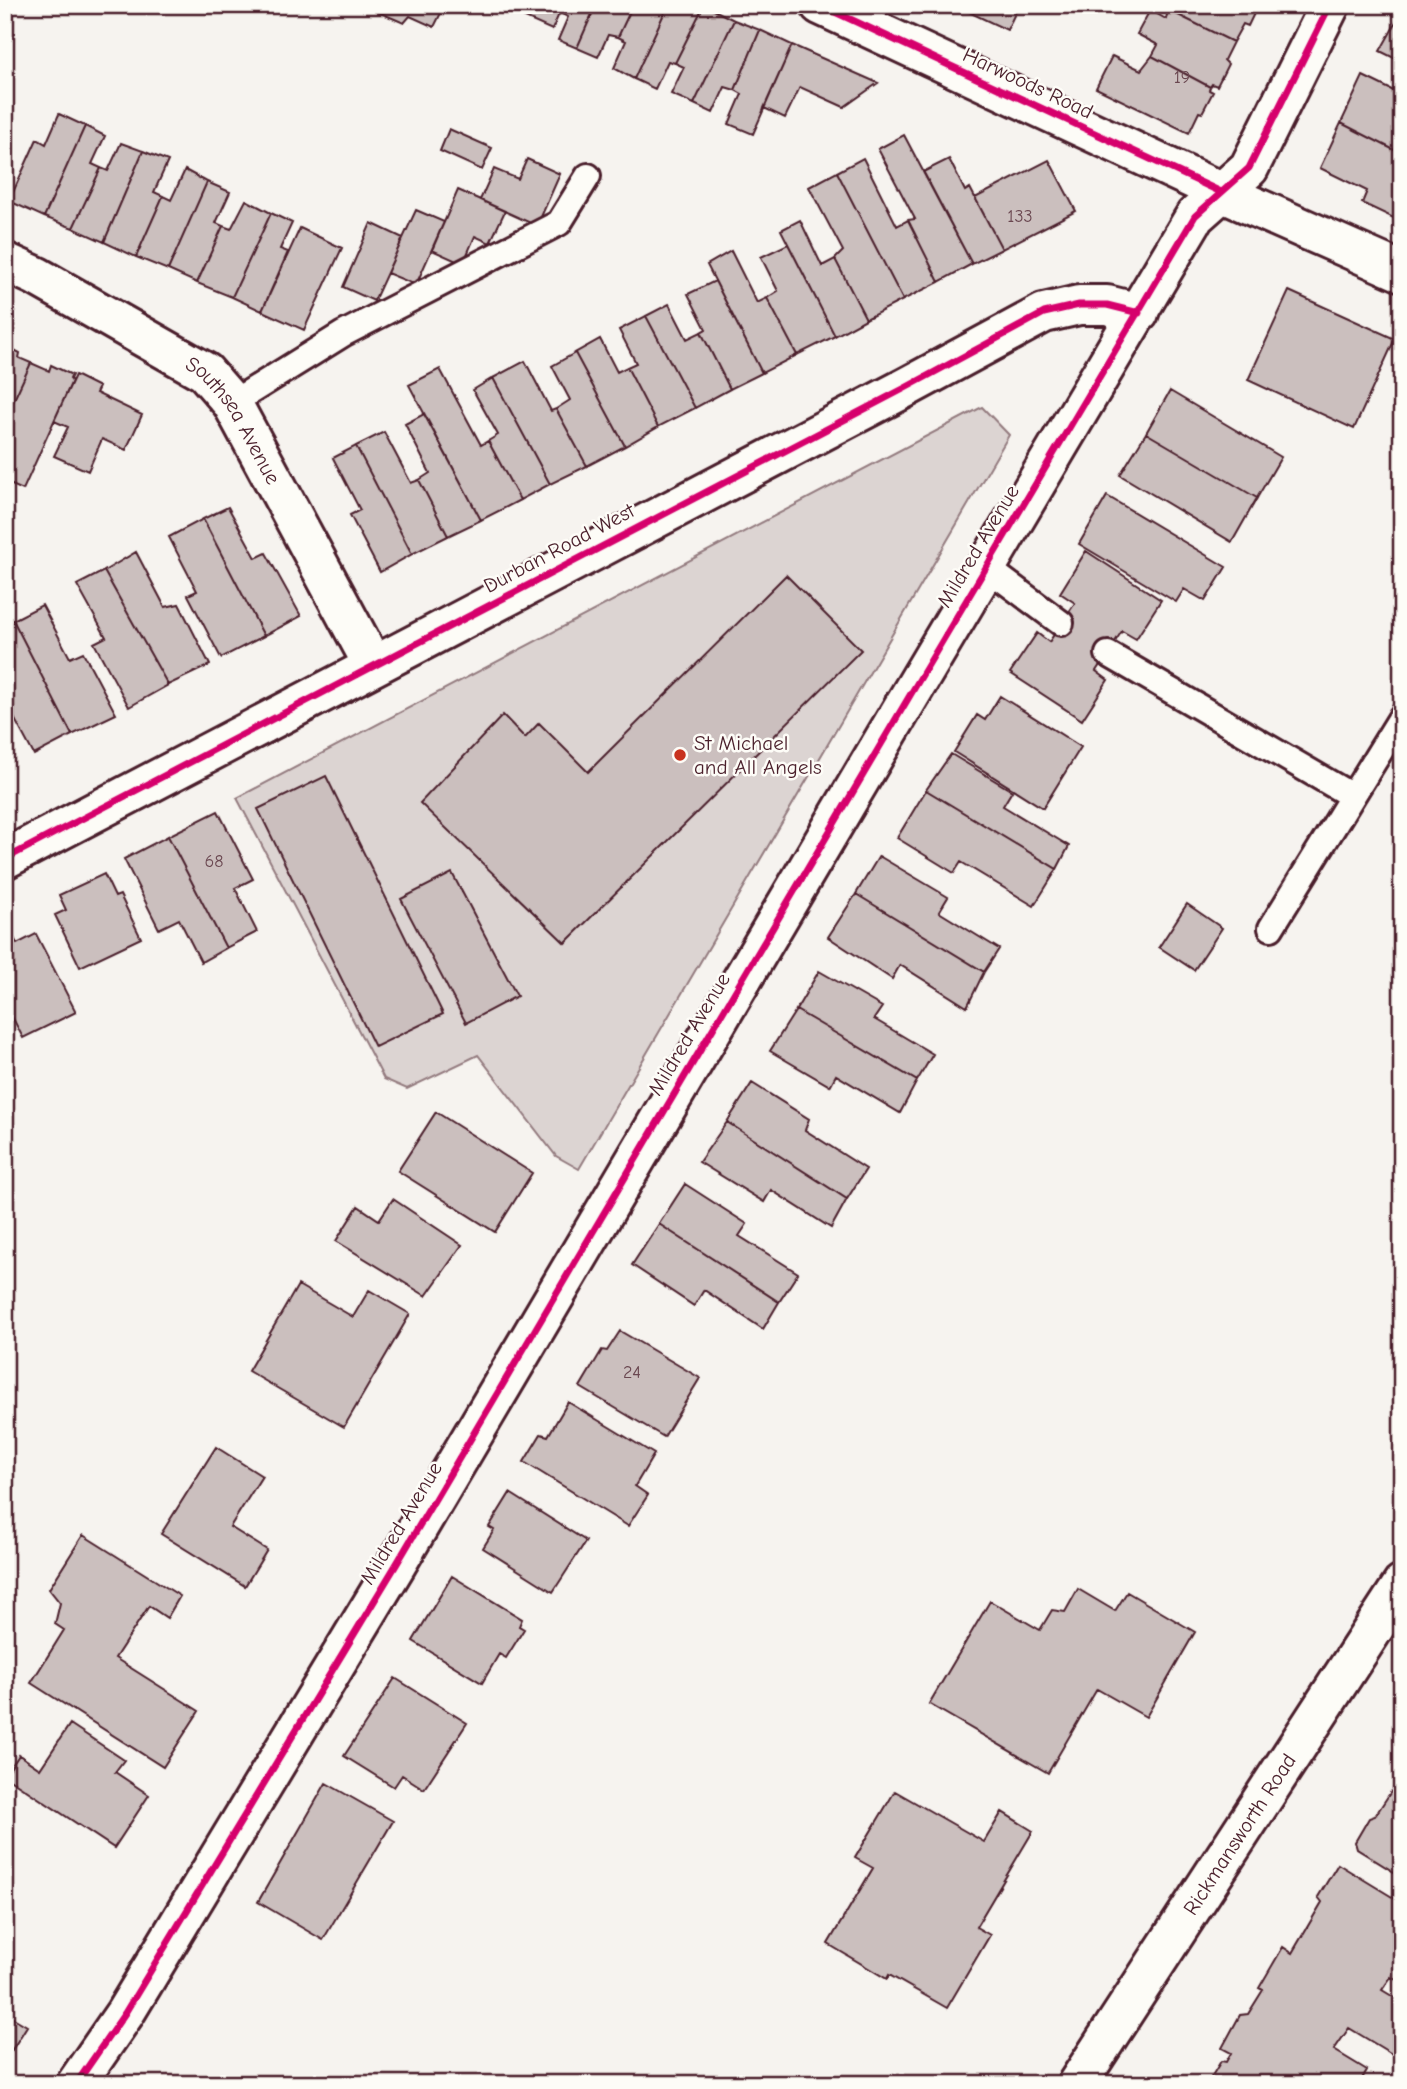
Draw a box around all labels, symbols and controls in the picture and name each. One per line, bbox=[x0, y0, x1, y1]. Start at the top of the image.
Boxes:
street label: Harwoods Road bbox=[959, 42, 1097, 124]
house number: 19 bbox=[1174, 67, 1190, 88]
house number: 133 bbox=[1007, 206, 1033, 227]
street label: Southsea Avenue bbox=[181, 352, 285, 488]
street label: Mildred Avenue bbox=[932, 480, 1024, 612]
street label: Durban Road West bbox=[479, 498, 639, 598]
place label: St Michael and All Angels bbox=[694, 731, 822, 779]
marker: St Michael and All Angels bbox=[672, 747, 688, 763]
house number: 68 bbox=[204, 851, 224, 872]
street label: Mildred Avenue bbox=[643, 968, 735, 1100]
house number: 24 bbox=[623, 1362, 641, 1383]
street label: Mildred Avenue bbox=[355, 1457, 447, 1589]
street label: Rickmansworth Road bbox=[1178, 1749, 1301, 1919]

